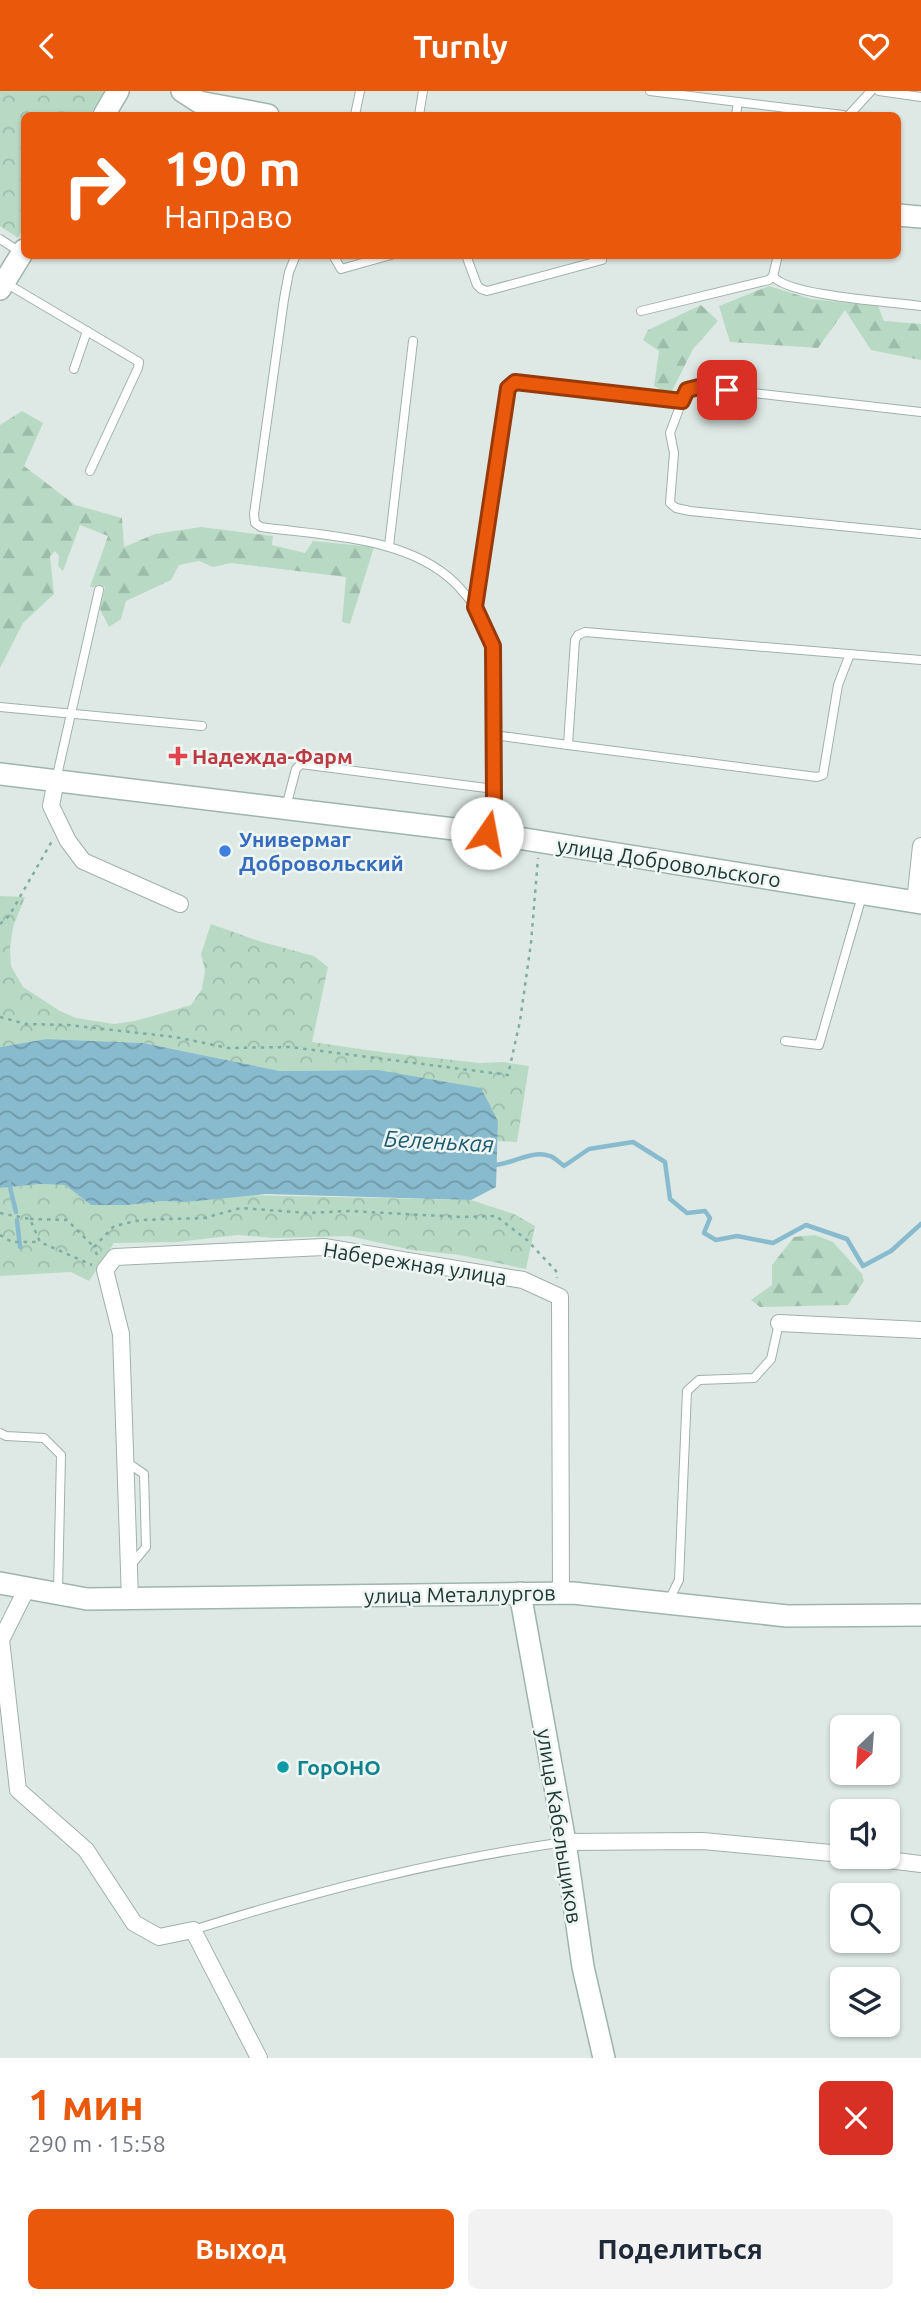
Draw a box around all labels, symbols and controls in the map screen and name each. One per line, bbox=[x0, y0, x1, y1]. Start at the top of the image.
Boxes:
icon: back bbox=[28, 27, 66, 65]
icon: heart bbox=[855, 27, 893, 65]
text: Turnly bbox=[413, 28, 508, 64]
icon: right bbox=[49, 140, 140, 231]
text: 190 m bbox=[164, 140, 301, 195]
text: Направо bbox=[164, 198, 293, 234]
pin bbox=[697, 360, 757, 420]
icon: arrive bbox=[708, 371, 746, 409]
place label: Надежда-Фарм bbox=[192, 744, 353, 768]
marker: Надежда-Фарм bbox=[170, 748, 186, 764]
position arrow bbox=[450, 796, 524, 870]
place label: Универмаг Добровольский bbox=[239, 827, 404, 875]
street label: улица Добровольского bbox=[555, 832, 783, 892]
marker: Универмаг Добровольский bbox=[217, 843, 233, 859]
water label: Беленькая bbox=[383, 1126, 495, 1156]
street label: Набережная улица bbox=[322, 1237, 508, 1289]
street label: улица Металлургов bbox=[364, 1580, 556, 1608]
north arrow bbox=[830, 1715, 900, 1785]
map controls bbox=[830, 1715, 900, 2037]
street label: улица Кабельщиков bbox=[533, 1727, 587, 1925]
place label: ГорОНО bbox=[297, 1755, 381, 1779]
marker: ГорОНО bbox=[275, 1759, 291, 1775]
button: sound bbox=[830, 1799, 900, 1869]
button: search bbox=[830, 1883, 900, 1953]
button: layers bbox=[830, 1967, 900, 2037]
text: 1 мин bbox=[28, 2081, 144, 2128]
button: close bbox=[819, 2081, 893, 2155]
text: 290 m · 15:58 bbox=[28, 2131, 166, 2156]
button: Выход bbox=[28, 2209, 454, 2289]
button: Поделиться bbox=[468, 2209, 893, 2289]

